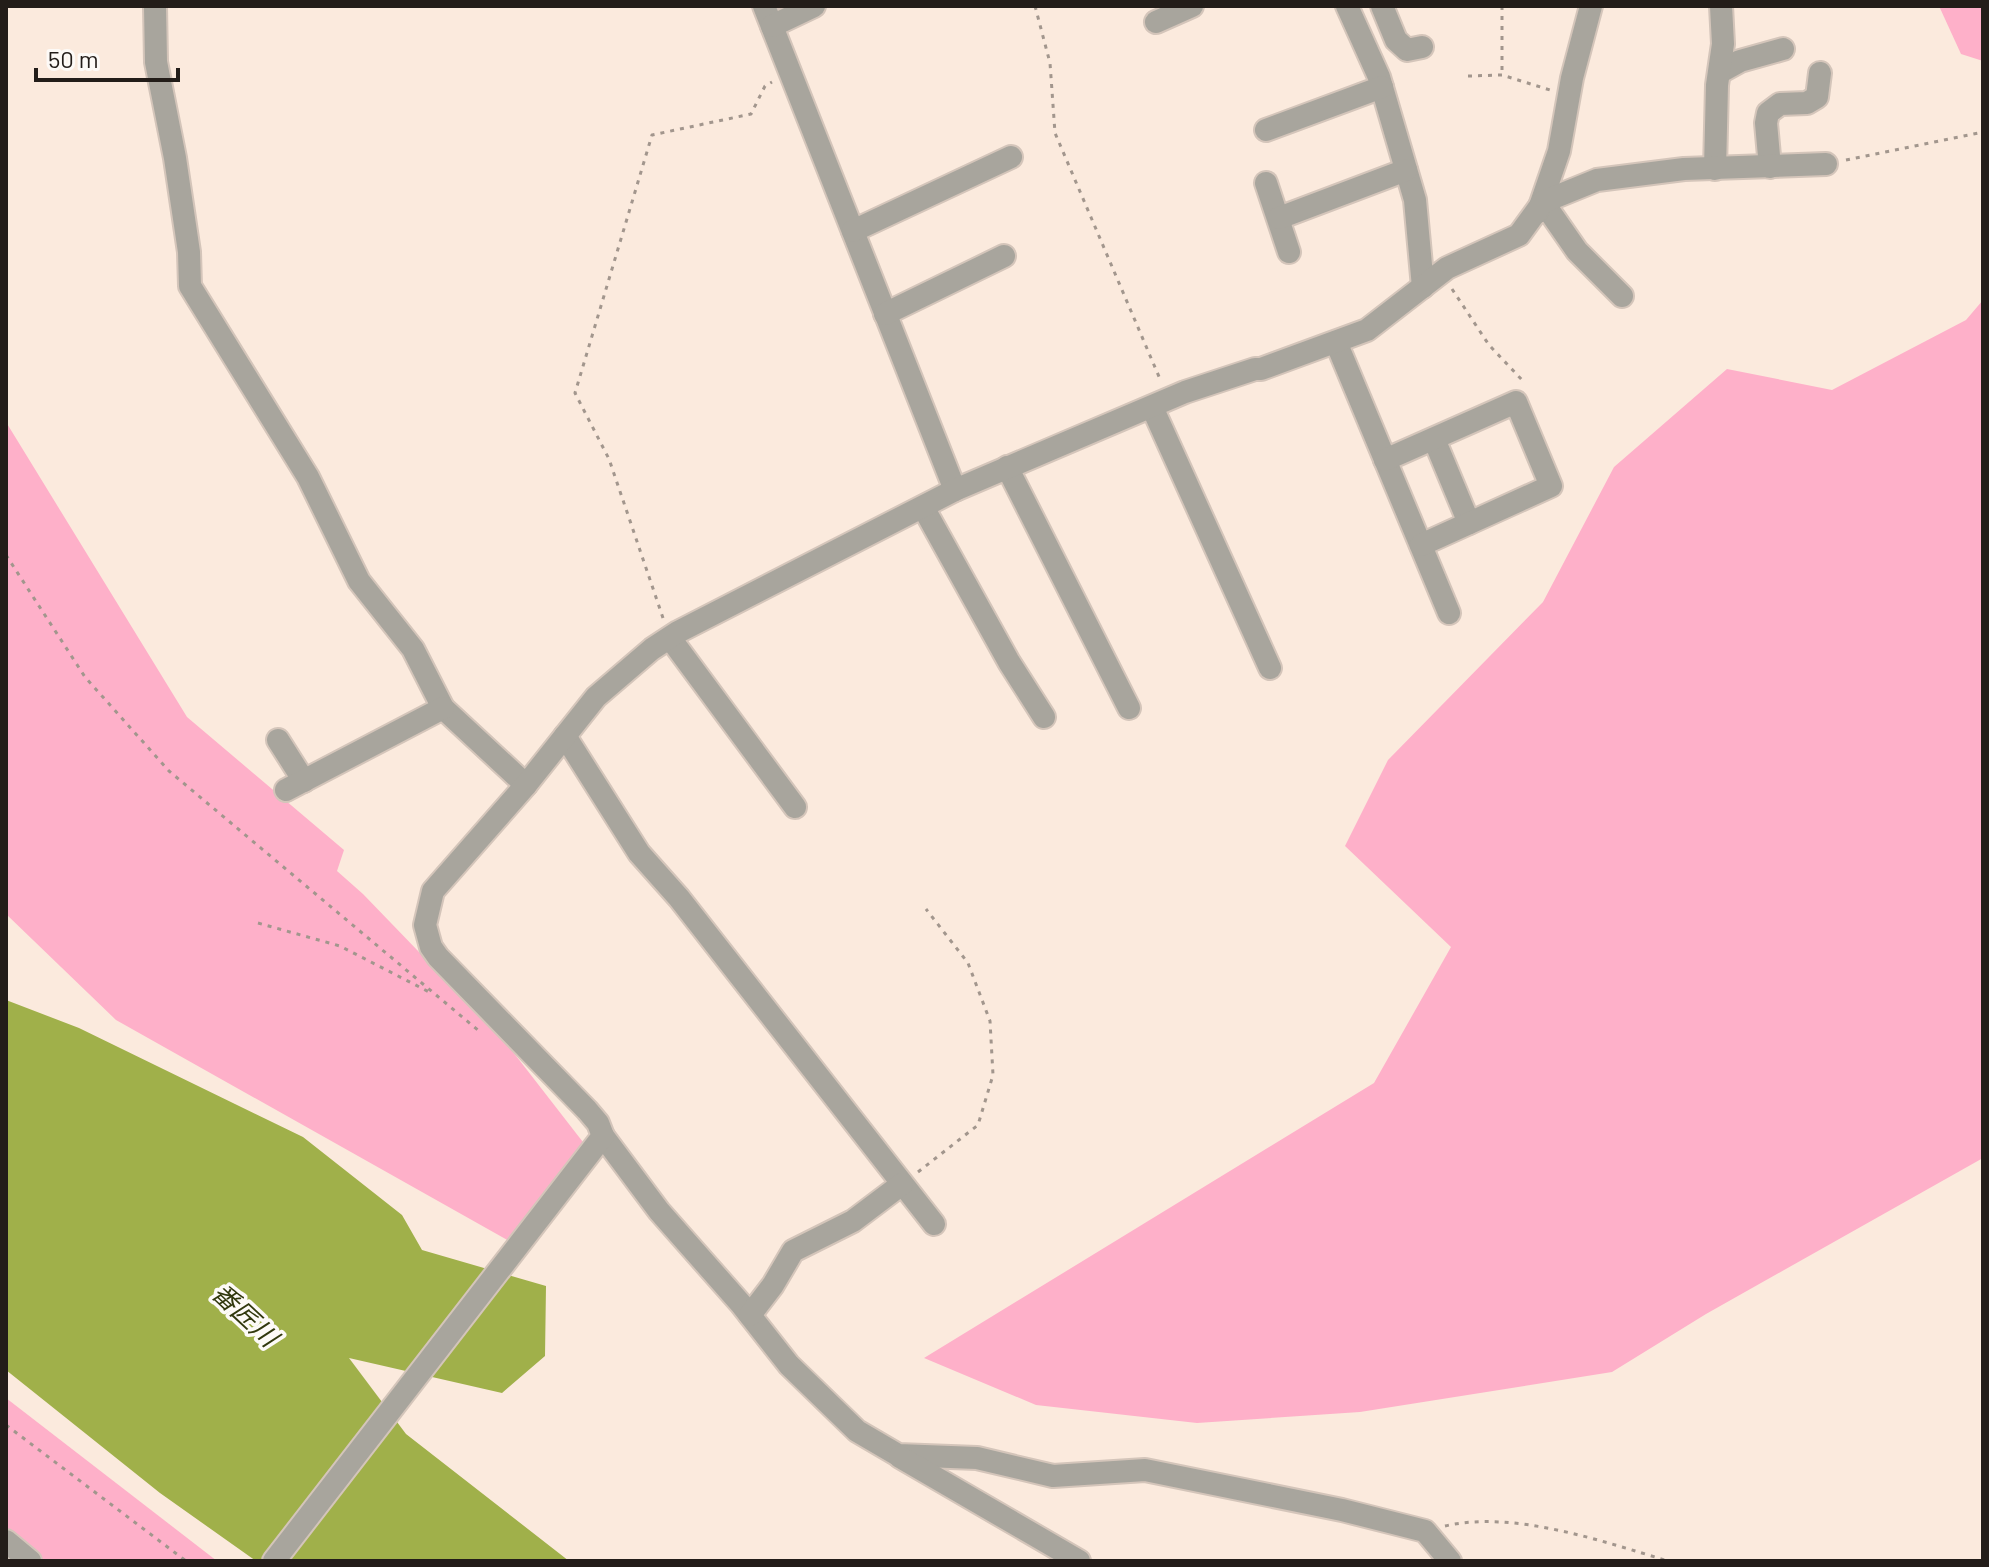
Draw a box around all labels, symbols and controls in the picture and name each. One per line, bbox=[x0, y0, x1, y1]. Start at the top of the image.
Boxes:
scale bar bbox=[36, 32, 178, 82]
text: 50 m bbox=[48, 44, 99, 73]
water label: 番匠川 bbox=[207, 1276, 287, 1354]

